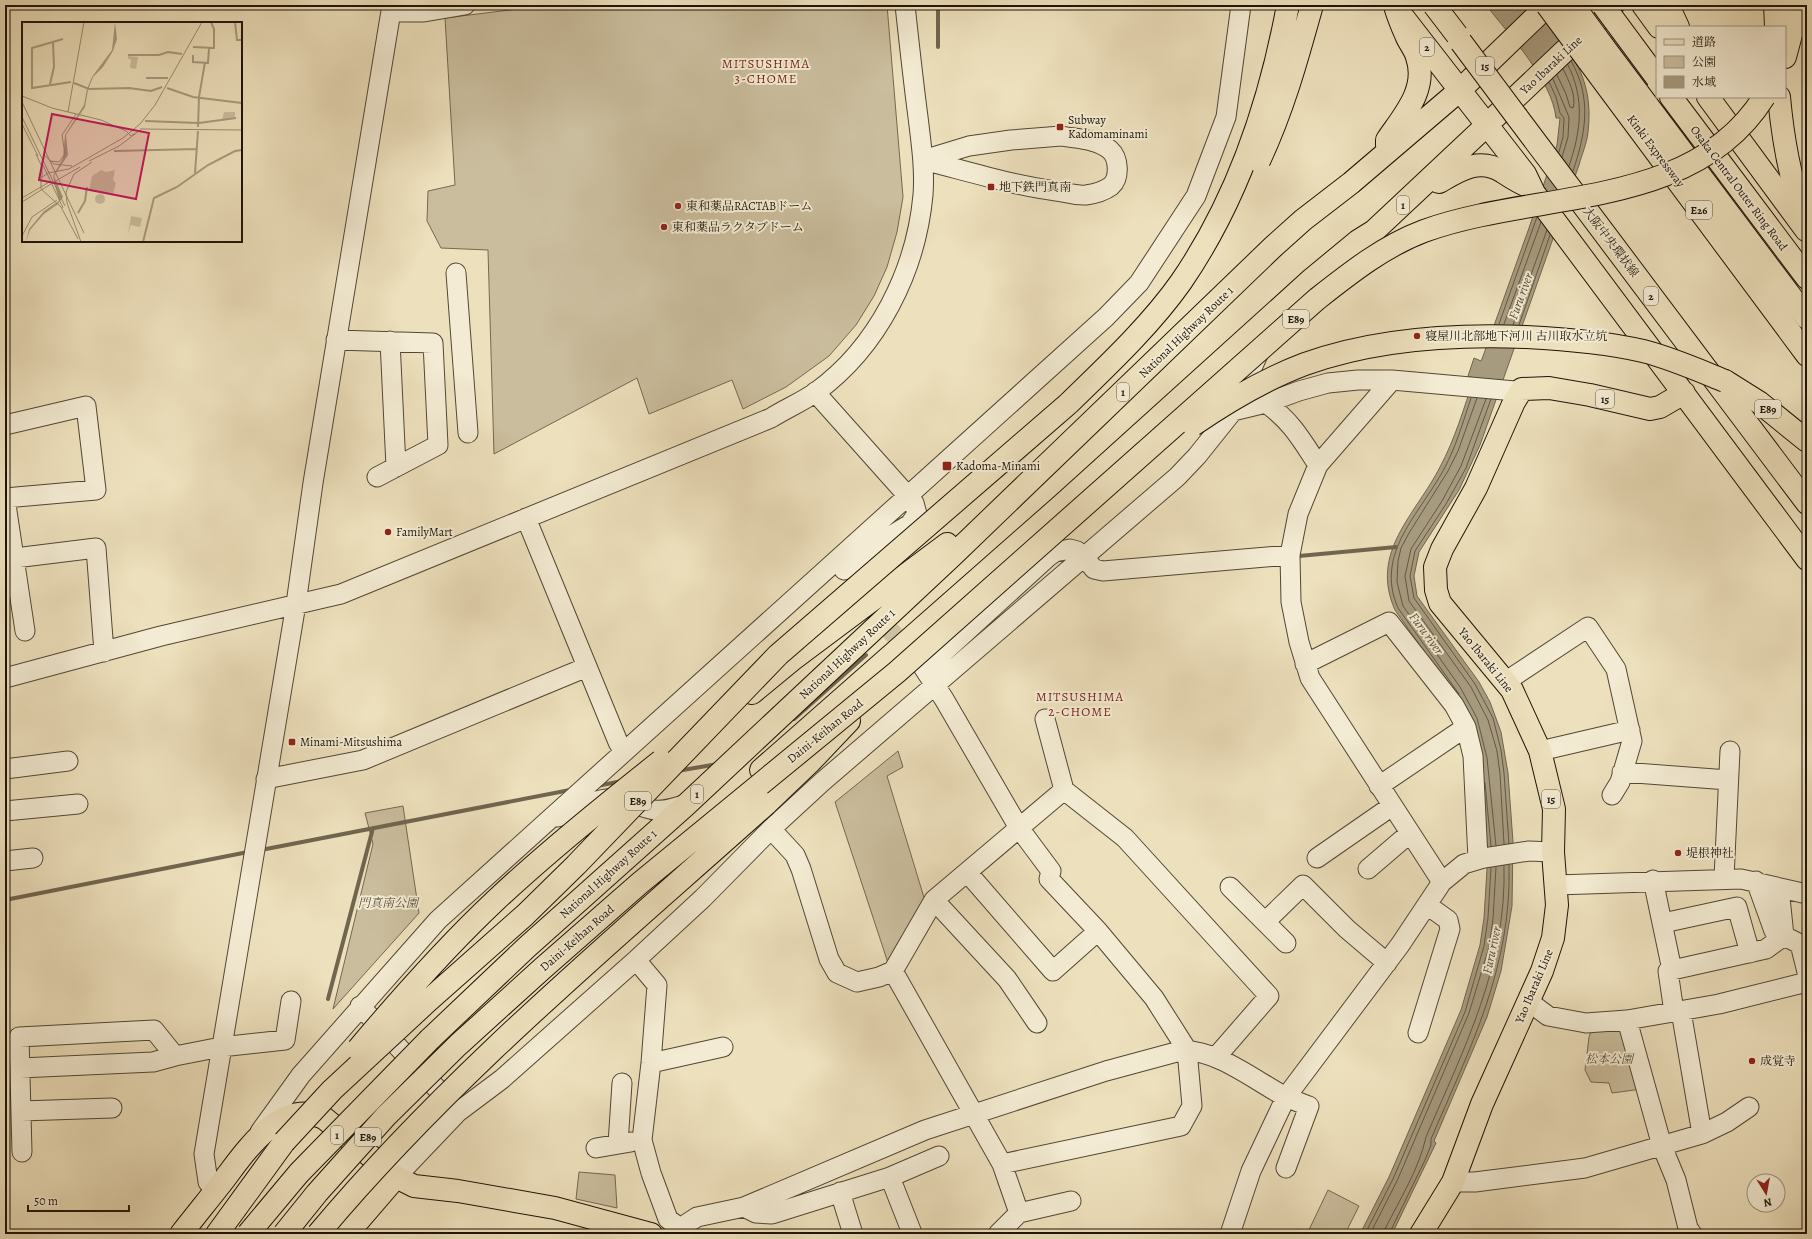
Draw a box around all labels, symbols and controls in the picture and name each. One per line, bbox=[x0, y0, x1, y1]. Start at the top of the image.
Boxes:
inset map bbox=[22, 22, 242, 242]
legend bbox=[1656, 26, 1786, 98]
street label: Yao Ibaraki Line bbox=[1516, 32, 1585, 98]
text: 道路 bbox=[1692, 34, 1716, 50]
road number: 2 bbox=[1420, 38, 1434, 56]
text: 公園 bbox=[1692, 54, 1716, 70]
district label: MITSUSHIMA 3-CHOME bbox=[722, 55, 810, 87]
road number: 15 bbox=[1476, 57, 1494, 75]
text: 水域 bbox=[1692, 74, 1716, 90]
place label: Subway Kadomaminami bbox=[1068, 112, 1148, 142]
street label: Kinki Expressway bbox=[1623, 112, 1689, 191]
marker: Subway Kadomaminami bbox=[1055, 122, 1065, 132]
street label: Osaka Central Outer Ring Road bbox=[1687, 122, 1792, 254]
place label: 地下鉄門真南 bbox=[999, 179, 1071, 195]
marker: 地下鉄門真南 bbox=[986, 182, 996, 192]
road number: 1 bbox=[1397, 196, 1409, 214]
place label: 東和薬品RACTABドーム bbox=[686, 198, 812, 214]
marker: 東和薬品RACTABドーム bbox=[673, 201, 683, 211]
road number: E26 bbox=[1686, 201, 1712, 219]
street label: 大阪中央環状線 bbox=[1579, 204, 1643, 280]
place label: 東和薬品ラクタブドーム bbox=[672, 219, 804, 235]
marker: 東和薬品ラクタブドーム bbox=[659, 222, 669, 232]
water label: Furu river bbox=[1504, 270, 1537, 322]
street label: National Highway Route 1 bbox=[1135, 283, 1237, 381]
road number: 2 bbox=[1644, 287, 1658, 305]
road number: E89 bbox=[1283, 310, 1309, 328]
place label: 寝屋川北部地下河川 古川取水立坑 bbox=[1425, 328, 1607, 344]
marker: 寝屋川北部地下河川 古川取水立坑 bbox=[1412, 331, 1422, 341]
road number: 1 bbox=[1117, 383, 1129, 401]
road number: 15 bbox=[1596, 390, 1614, 408]
road number: E89 bbox=[1755, 400, 1781, 418]
place label: Kadoma-Minami bbox=[956, 458, 1040, 474]
marker: Kadoma-Minami bbox=[941, 460, 953, 472]
place label: FamilyMart bbox=[396, 524, 453, 540]
marker: FamilyMart bbox=[383, 527, 393, 537]
street label: National Highway Route 1 bbox=[796, 605, 898, 703]
water label: Furu river bbox=[1406, 609, 1448, 658]
street label: Yao Ibaraki Line bbox=[1454, 624, 1517, 696]
district label: MITSUSHIMA 2-CHOME bbox=[1036, 688, 1124, 720]
street label: Daini-Keihan Road bbox=[784, 695, 867, 767]
place label: Minami-Mitsushima bbox=[300, 734, 402, 750]
marker: Minami-Mitsushima bbox=[287, 737, 297, 747]
road number: 1 bbox=[691, 785, 703, 803]
road number: 15 bbox=[1542, 790, 1560, 808]
road number: E89 bbox=[625, 792, 651, 810]
street label: National Highway Route 1 bbox=[556, 826, 660, 922]
place label: 堤根神社 bbox=[1686, 845, 1734, 861]
marker: 堤根神社 bbox=[1673, 848, 1683, 858]
park label: 門真南公園 bbox=[358, 895, 420, 911]
street label: Daini-Keihan Road bbox=[536, 901, 618, 975]
water label: Furu river bbox=[1478, 924, 1505, 975]
street label: Yao Ibaraki Line bbox=[1511, 947, 1557, 1026]
park label: 松本公園 bbox=[1585, 1051, 1635, 1067]
place label: 成覚寺 bbox=[1760, 1053, 1796, 1069]
marker: 成覚寺 bbox=[1747, 1056, 1757, 1066]
road number: 1 bbox=[331, 1126, 343, 1144]
road number: E89 bbox=[355, 1128, 381, 1146]
north arrow bbox=[1746, 1173, 1786, 1213]
scale bar bbox=[28, 1187, 129, 1213]
text: 50 m bbox=[34, 1193, 58, 1209]
text: N bbox=[1762, 1194, 1773, 1210]

